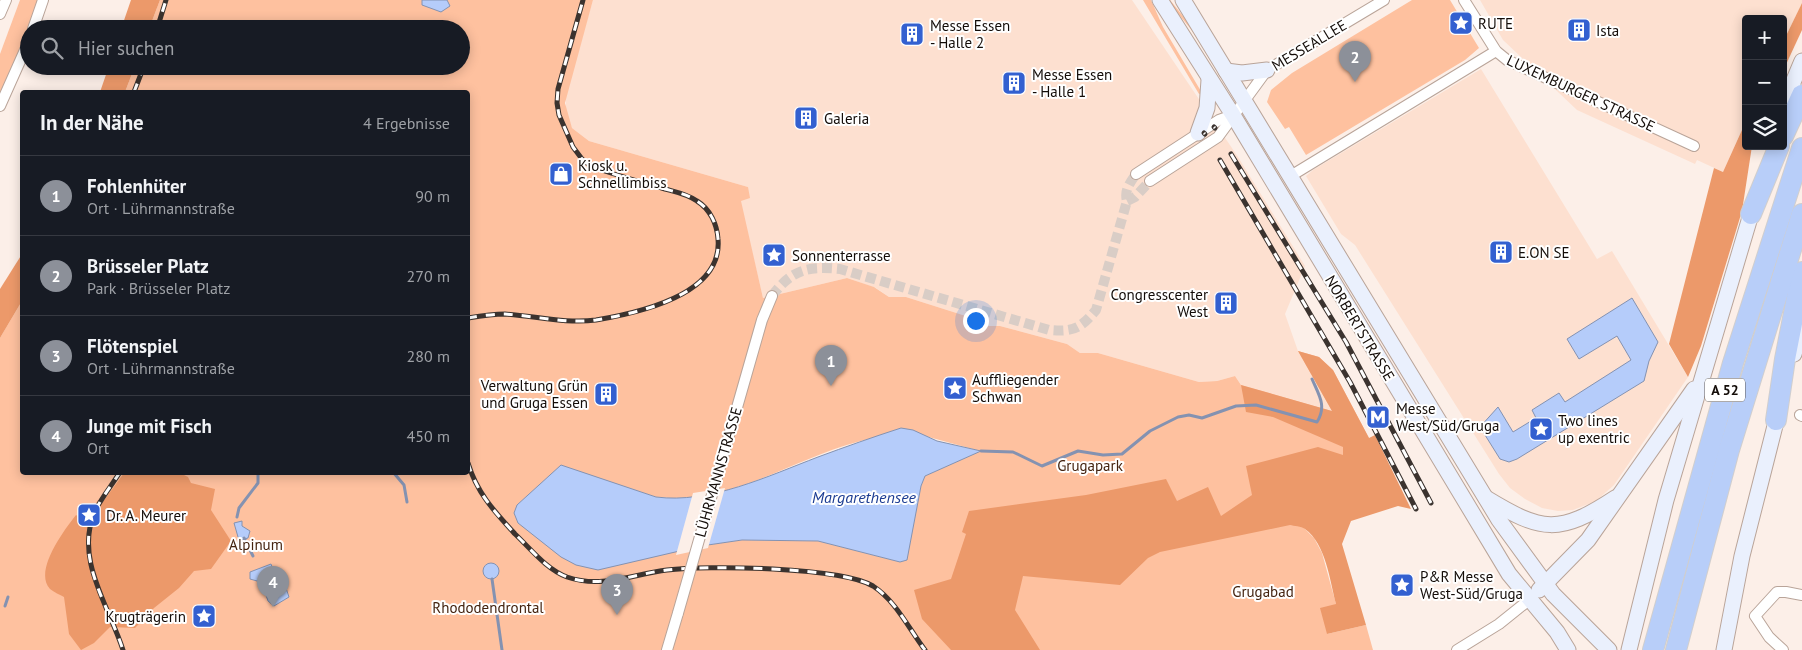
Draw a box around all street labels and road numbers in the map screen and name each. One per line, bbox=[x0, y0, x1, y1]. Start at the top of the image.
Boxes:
street label: MESSEALLEE bbox=[1268, 15, 1350, 75]
street label: LUXEMBURGER STRASSE bbox=[1504, 50, 1658, 136]
street label: NORBERTSTRASSE bbox=[1321, 272, 1399, 384]
road number: A 52 bbox=[1705, 378, 1745, 402]
street label: LÜHRMANNSTRASSE bbox=[690, 405, 746, 539]

